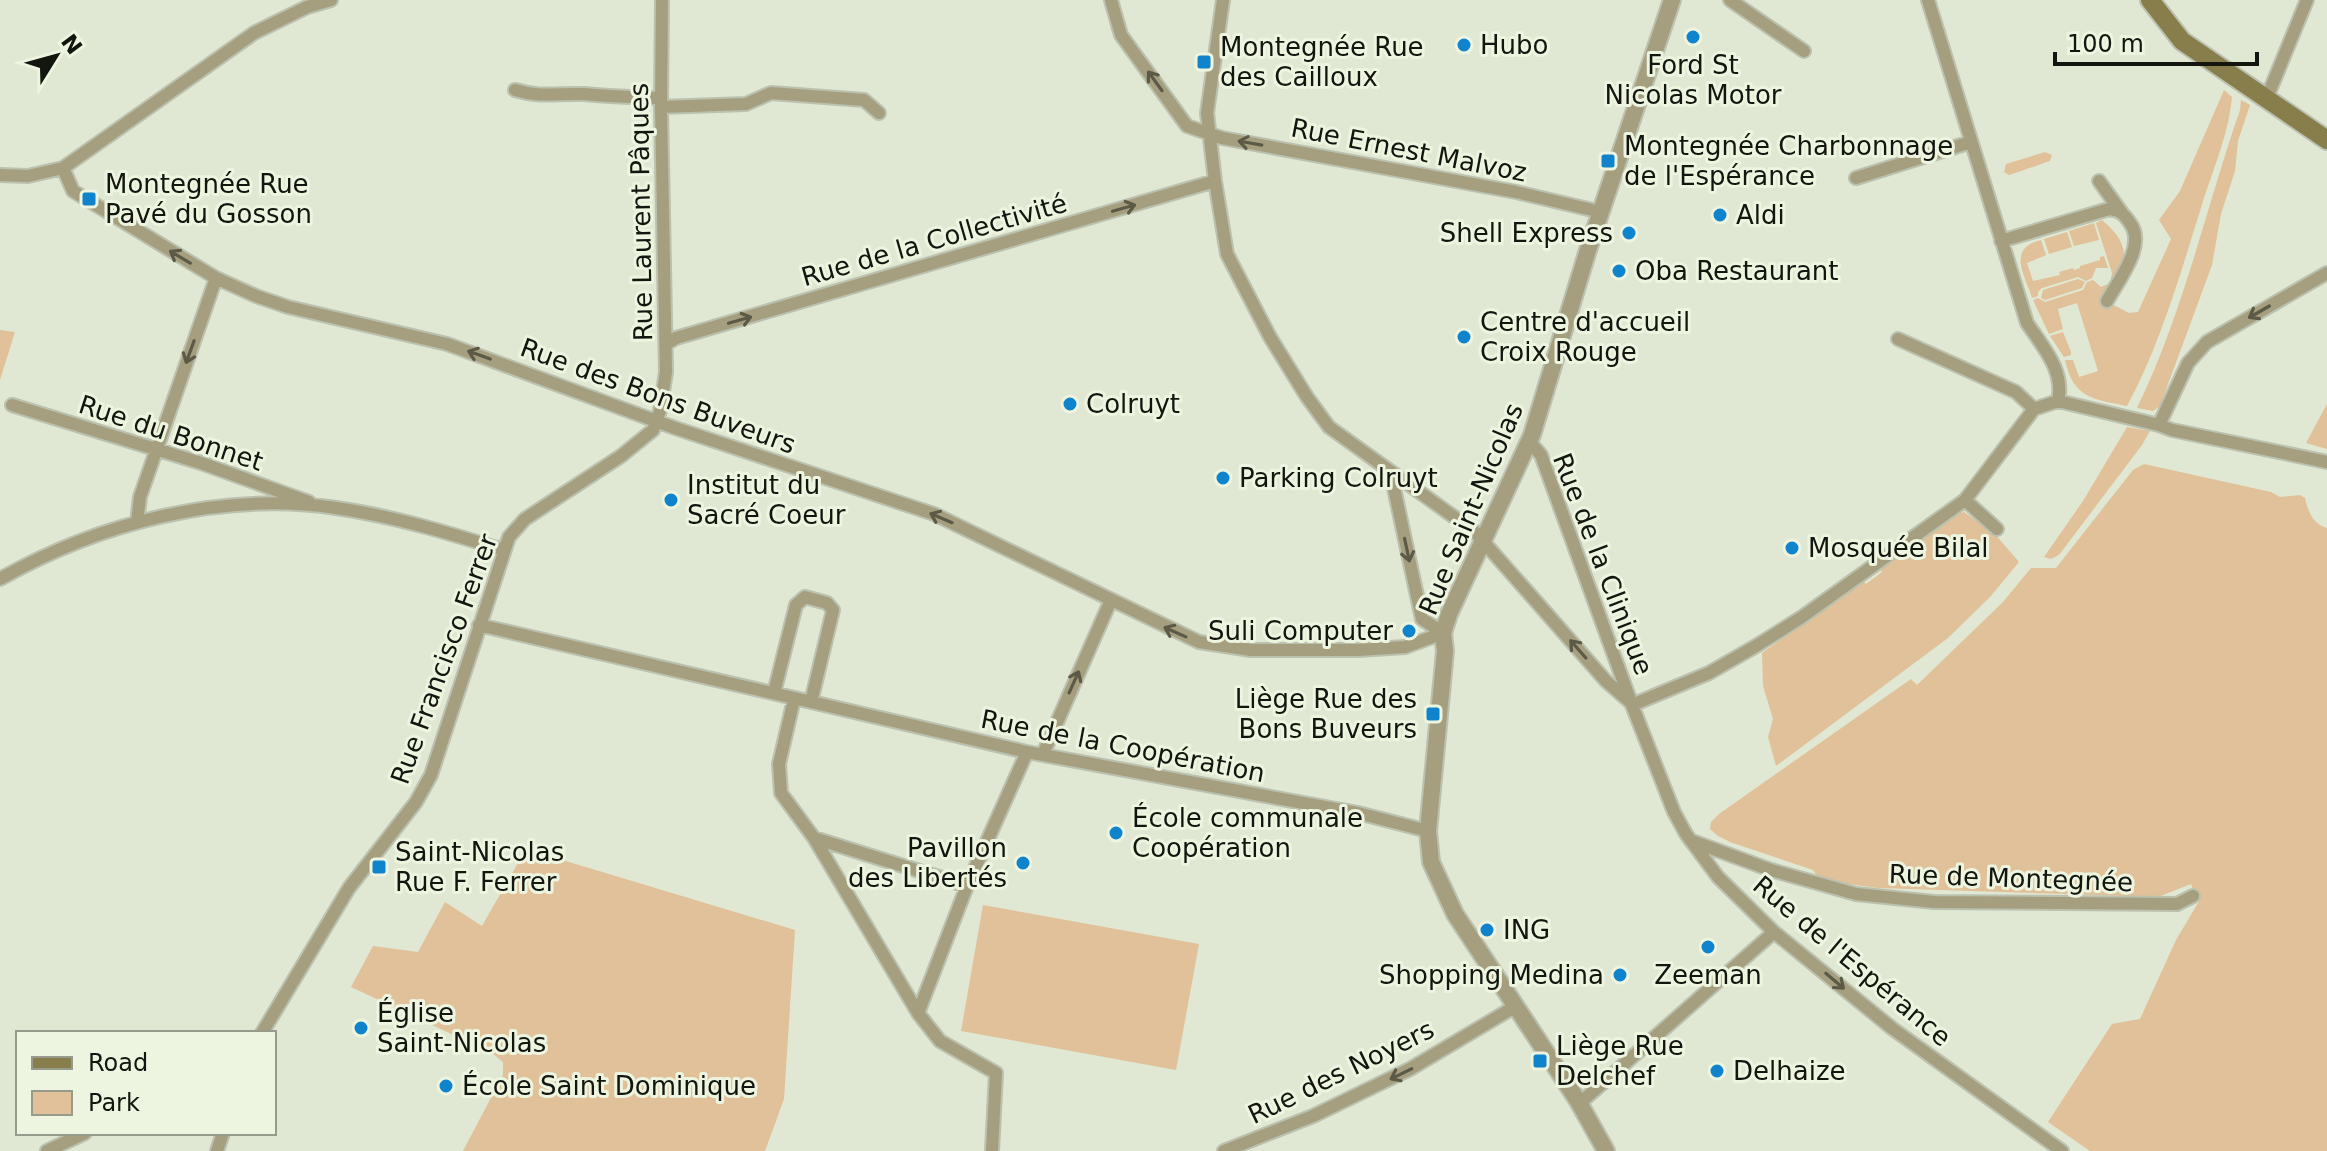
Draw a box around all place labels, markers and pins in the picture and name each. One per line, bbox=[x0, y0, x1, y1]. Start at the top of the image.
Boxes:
marker: Ford St Nicolas Motor bbox=[1684, 28, 1702, 46]
place label: Hubo bbox=[1480, 30, 1548, 60]
place label: Montegnée Rue des Cailloux bbox=[1220, 32, 1424, 92]
marker: Hubo bbox=[1455, 36, 1473, 54]
place label: Ford St Nicolas Motor bbox=[1605, 50, 1782, 110]
marker: Montegnée Rue des Cailloux bbox=[1195, 53, 1213, 71]
place label: Montegnée Charbonnage de l'Espérance bbox=[1624, 131, 1953, 191]
marker: Montegnée Charbonnage de l'Espérance bbox=[1599, 152, 1617, 170]
place label: Montegnée Rue Pavé du Gosson bbox=[105, 169, 312, 229]
marker: Montegnée Rue Pavé du Gosson bbox=[80, 190, 98, 208]
place label: Aldi bbox=[1736, 200, 1785, 230]
marker: Aldi bbox=[1711, 206, 1729, 224]
place label: Shell Express bbox=[1440, 218, 1613, 248]
marker: Shell Express bbox=[1620, 224, 1638, 242]
place label: Oba Restaurant bbox=[1635, 256, 1839, 286]
marker: Oba Restaurant bbox=[1610, 262, 1628, 280]
place label: Centre d'accueil Croix Rouge bbox=[1480, 307, 1690, 367]
marker: Centre d'accueil Croix Rouge bbox=[1455, 328, 1473, 346]
place label: Colruyt bbox=[1086, 389, 1180, 419]
marker: Colruyt bbox=[1061, 395, 1079, 413]
place label: Parking Colruyt bbox=[1239, 463, 1438, 493]
marker: Parking Colruyt bbox=[1214, 469, 1232, 487]
place label: Institut du Sacré Coeur bbox=[687, 470, 846, 530]
marker: Institut du Sacré Coeur bbox=[662, 491, 680, 509]
place label: Mosquée Bilal bbox=[1808, 533, 1989, 563]
marker: Mosquée Bilal bbox=[1783, 539, 1801, 557]
place label: Suli Computer bbox=[1208, 616, 1393, 646]
marker: Suli Computer bbox=[1400, 622, 1418, 640]
place label: Liège Rue des Bons Buveurs bbox=[1235, 684, 1417, 744]
marker: Liège Rue des Bons Buveurs bbox=[1424, 705, 1442, 723]
place label: École communale Coopération bbox=[1132, 802, 1363, 863]
marker: École communale Coopération bbox=[1107, 824, 1125, 842]
place label: Pavillon des Libertés bbox=[848, 833, 1007, 893]
place label: Saint-Nicolas Rue F. Ferrer bbox=[395, 837, 564, 897]
marker: Pavillon des Libertés bbox=[1014, 854, 1032, 872]
marker: Saint-Nicolas Rue F. Ferrer bbox=[370, 858, 388, 876]
place label: ING bbox=[1503, 915, 1550, 945]
marker: ING bbox=[1478, 921, 1496, 939]
marker: Zeeman bbox=[1699, 938, 1717, 956]
place label: Shopping Medina bbox=[1379, 960, 1604, 990]
place label: Zeeman bbox=[1654, 960, 1762, 990]
marker: Shopping Medina bbox=[1611, 966, 1629, 984]
place label: Église Saint-Nicolas bbox=[377, 997, 546, 1058]
marker: Église Saint-Nicolas bbox=[352, 1019, 370, 1037]
place label: Liège Rue Delchef bbox=[1556, 1031, 1684, 1091]
marker: Liège Rue Delchef bbox=[1531, 1052, 1549, 1070]
place label: Delhaize bbox=[1733, 1056, 1846, 1086]
marker: Delhaize bbox=[1708, 1062, 1726, 1080]
place label: École Saint Dominique bbox=[462, 1070, 756, 1101]
marker: École Saint Dominique bbox=[437, 1077, 455, 1095]

